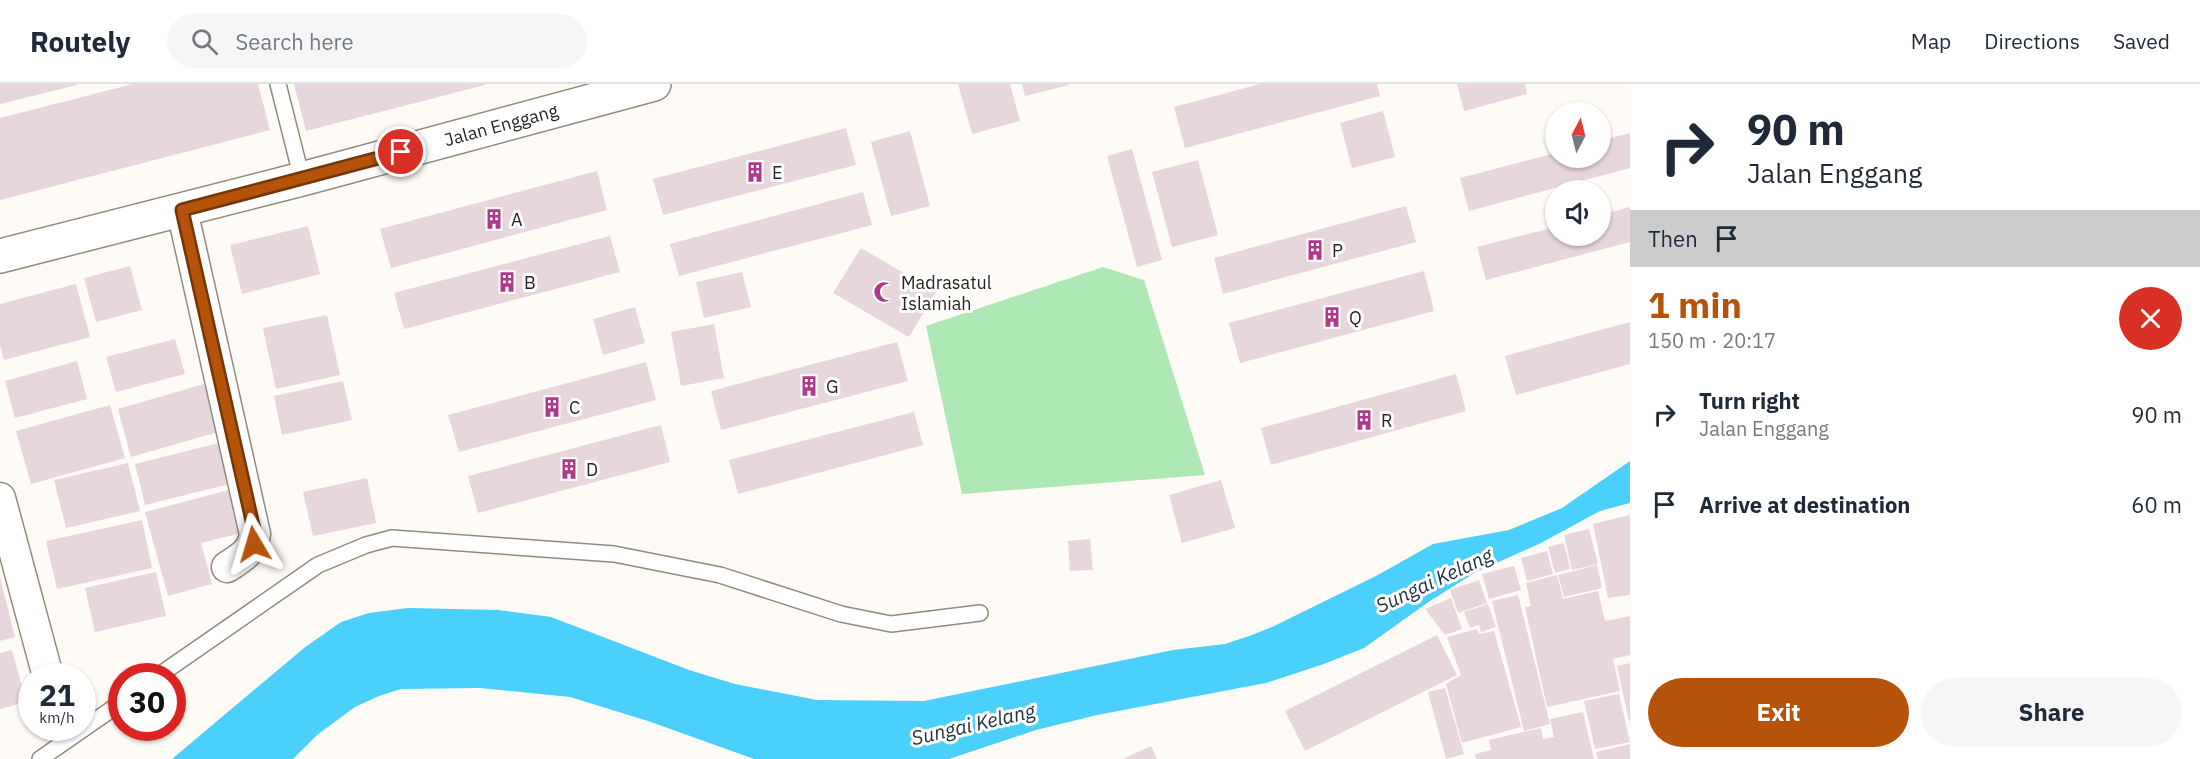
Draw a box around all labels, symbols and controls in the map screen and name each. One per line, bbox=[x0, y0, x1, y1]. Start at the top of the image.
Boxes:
search box bbox=[167, 14, 587, 68]
text: Routely bbox=[30, 23, 131, 60]
icon: search bbox=[188, 25, 221, 58]
text: Search here bbox=[236, 27, 354, 56]
text: Map bbox=[1911, 27, 1951, 55]
text: Directions bbox=[1984, 27, 2080, 55]
text: Saved bbox=[2113, 27, 2170, 55]
street label: Jalan Enggang bbox=[442, 99, 561, 151]
north arrow bbox=[1545, 102, 1611, 168]
map controls bbox=[1545, 102, 1611, 246]
text: 90 m bbox=[1747, 102, 1845, 157]
icon: right bbox=[1648, 108, 1726, 186]
pin bbox=[375, 126, 426, 177]
icon: arrive bbox=[384, 135, 417, 168]
text: Jalan Enggang bbox=[1747, 155, 1922, 190]
building icon: E bbox=[743, 160, 767, 184]
place label: E bbox=[772, 161, 783, 184]
button: sound bbox=[1545, 180, 1611, 246]
building icon: A bbox=[482, 207, 506, 231]
place label: A bbox=[511, 208, 523, 231]
icon: arrive bbox=[1710, 222, 1743, 255]
text: Then bbox=[1648, 224, 1698, 253]
building icon: P bbox=[1303, 238, 1327, 262]
place label: P bbox=[1332, 239, 1343, 262]
building icon: B bbox=[495, 270, 519, 294]
place label: B bbox=[524, 271, 536, 294]
place label: Madrasatul Islamiah bbox=[901, 271, 992, 315]
mosque icon: Madrasatul Islamiah bbox=[872, 280, 896, 304]
text: 1 min bbox=[1648, 281, 1742, 328]
button: close bbox=[2119, 287, 2182, 350]
building icon: Q bbox=[1320, 305, 1344, 329]
place label: Q bbox=[1349, 306, 1362, 329]
text: 150 m · 20:17 bbox=[1648, 327, 1776, 354]
building icon: G bbox=[797, 374, 821, 398]
place label: G bbox=[826, 375, 839, 398]
text: Turn right bbox=[1699, 386, 1800, 415]
building icon: C bbox=[540, 395, 564, 419]
place label: C bbox=[569, 396, 580, 419]
icon: right bbox=[1648, 398, 1681, 431]
text: 90 m bbox=[2131, 400, 2182, 429]
building icon: R bbox=[1352, 408, 1376, 432]
place label: R bbox=[1381, 409, 1393, 432]
text: Jalan Enggang bbox=[1699, 415, 1829, 442]
building icon: D bbox=[557, 457, 581, 481]
place label: D bbox=[586, 458, 598, 481]
icon: arrive bbox=[1648, 488, 1681, 521]
text: Arrive at destination bbox=[1699, 490, 1910, 519]
text: 60 m bbox=[2131, 490, 2182, 519]
position arrow bbox=[222, 512, 286, 576]
water label: Sungai Kelang bbox=[1371, 541, 1498, 619]
speed limit sign: 30 bbox=[108, 663, 186, 741]
text: 21 bbox=[39, 675, 75, 714]
button: Exit bbox=[1648, 678, 1909, 747]
button: Share bbox=[1921, 678, 2182, 747]
water label: Sungai Kelang bbox=[909, 696, 1038, 751]
text: km/h bbox=[39, 708, 75, 727]

